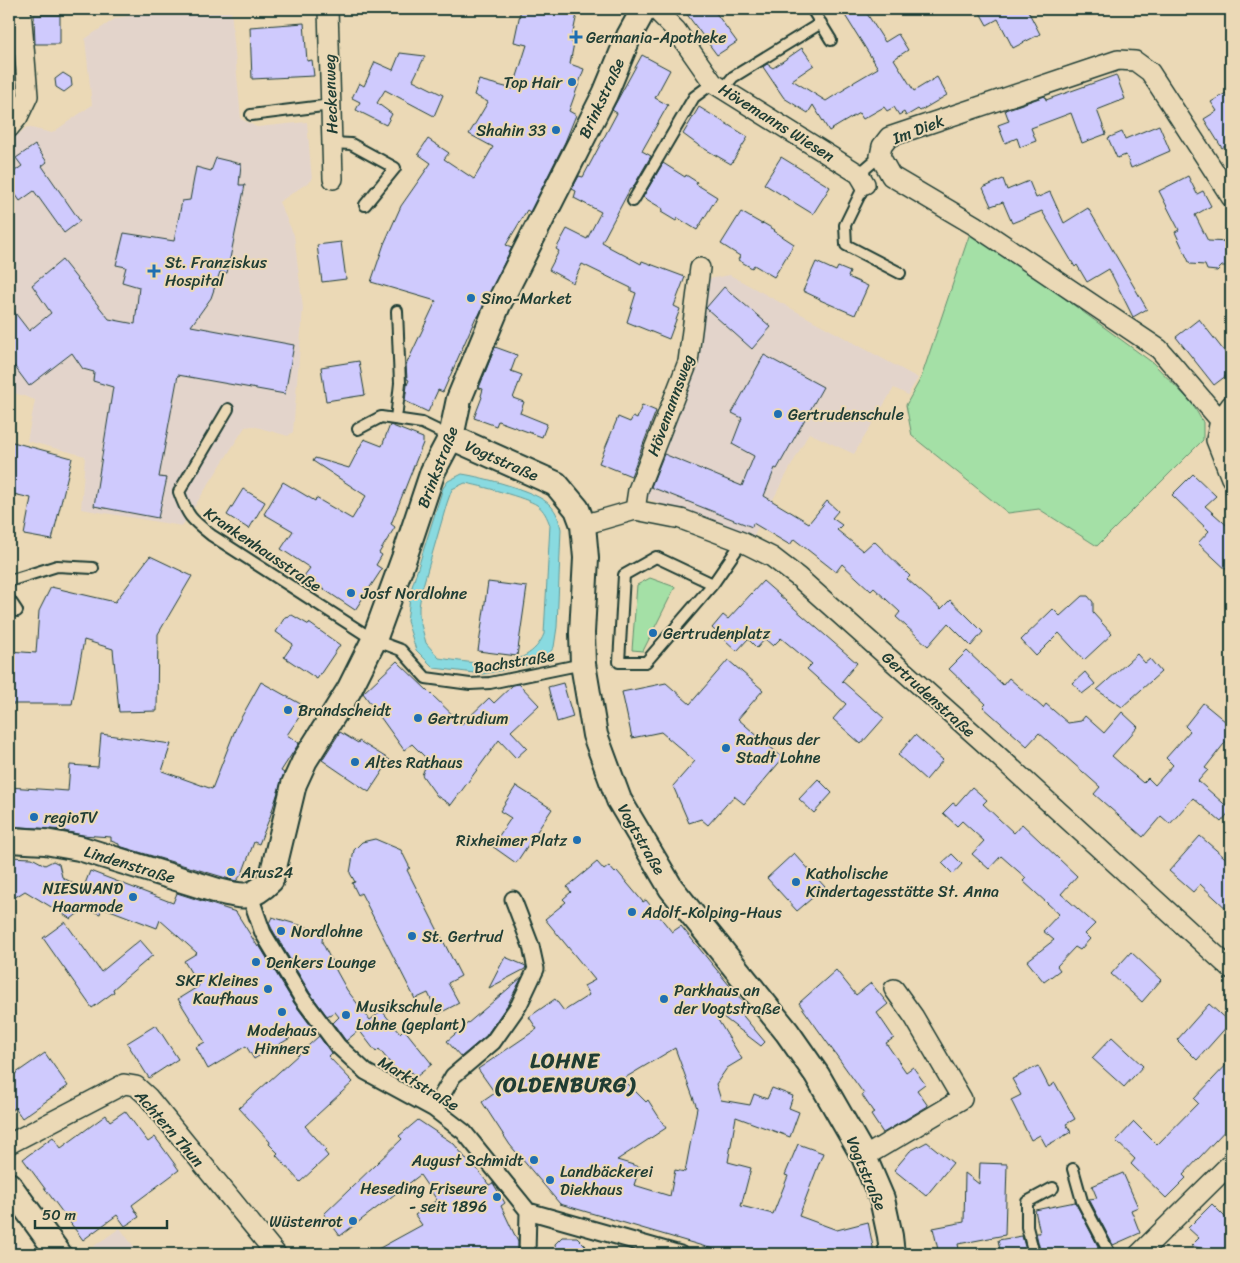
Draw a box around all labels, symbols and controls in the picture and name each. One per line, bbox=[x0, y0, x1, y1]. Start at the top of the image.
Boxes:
place label: Germania-Apotheke bbox=[586, 23, 727, 52]
marker: Germania-Apotheke bbox=[570, 31, 582, 43]
street label: Brinkstraße bbox=[570, 53, 633, 143]
street label: Heckenweg bbox=[315, 54, 346, 134]
place label: Top Hair bbox=[503, 68, 563, 97]
street label: Hövemanns Wiesen bbox=[713, 75, 841, 170]
marker: Top Hair bbox=[566, 76, 578, 88]
street label: Im Diek bbox=[887, 106, 949, 153]
place label: Shahin 33 bbox=[476, 116, 546, 145]
marker: Shahin 33 bbox=[550, 124, 562, 136]
place label: St. Franziskus Hospital bbox=[165, 248, 267, 295]
marker: St. Franziskus Hospital bbox=[147, 264, 161, 278]
place label: Sino-Market bbox=[481, 284, 572, 313]
marker: Sino-Market bbox=[465, 292, 477, 304]
street label: Hövemannsweg bbox=[639, 350, 702, 460]
place label: Gertrudenschule bbox=[788, 400, 904, 429]
marker: Gertrudenschule bbox=[772, 408, 784, 420]
street label: Brinkstraße bbox=[409, 422, 466, 512]
street label: Vogtstraße bbox=[460, 431, 544, 490]
street label: Krankenhausstraße bbox=[198, 499, 328, 600]
place label: Josf Nordlohne bbox=[360, 579, 467, 608]
marker: Josf Nordlohne bbox=[345, 587, 357, 599]
place label: Gertrudenplatz bbox=[663, 619, 771, 648]
marker: Gertrudenplatz bbox=[647, 627, 659, 639]
street label: Bachstraße bbox=[472, 641, 557, 682]
street label: Gertrudenstraße bbox=[875, 644, 983, 745]
place label: Brandscheidt bbox=[298, 696, 392, 725]
marker: Brandscheidt bbox=[282, 704, 294, 716]
place label: Gertrudium bbox=[428, 704, 509, 733]
marker: Gertrudium bbox=[412, 712, 424, 724]
place label: Rathaus der Stadt Lohne bbox=[736, 725, 821, 772]
marker: Rathaus der Stadt Lohne bbox=[720, 742, 732, 754]
place label: Altes Rathaus bbox=[364, 748, 463, 777]
marker: Altes Rathaus bbox=[349, 756, 361, 768]
street label: Vogtstraße bbox=[609, 798, 674, 881]
place label: regioTV bbox=[44, 803, 98, 832]
marker: regioTV bbox=[28, 811, 40, 823]
place label: Rixheimer Platz bbox=[456, 826, 567, 855]
marker: Rixheimer Platz bbox=[571, 834, 583, 846]
street label: Lindenstraße bbox=[81, 837, 179, 892]
place label: Arus24 bbox=[240, 858, 293, 887]
place label: Katholische Kindertagesstätte St. Anna bbox=[806, 859, 999, 906]
marker: Arus24 bbox=[225, 866, 237, 878]
place label: NIESWAND Haarmode bbox=[43, 874, 123, 921]
marker: Katholische Kindertagesstätte St. Anna bbox=[790, 876, 802, 888]
marker: NIESWAND Haarmode bbox=[127, 891, 139, 903]
place label: Adolf-Kolping-Haus bbox=[641, 898, 782, 927]
marker: Adolf-Kolping-Haus bbox=[626, 906, 638, 918]
place label: Nordlohne bbox=[291, 917, 363, 946]
place label: St. Gertrud bbox=[422, 922, 504, 951]
marker: Nordlohne bbox=[275, 925, 287, 937]
marker: St. Gertrud bbox=[406, 930, 418, 942]
place label: Denkers Lounge bbox=[266, 948, 376, 977]
marker: Denkers Lounge bbox=[250, 956, 262, 968]
place label: SKF Kleines Kaufhaus bbox=[176, 966, 258, 1013]
place label: Parkhaus an der Vogtstraße bbox=[674, 976, 780, 1023]
marker: SKF Kleines Kaufhaus bbox=[262, 983, 274, 995]
place label: Musikschule Lohne (geplant) bbox=[356, 992, 466, 1039]
marker: Parkhaus an der Vogtstraße bbox=[658, 993, 670, 1005]
marker: Modehaus Hinners bbox=[276, 1006, 288, 1018]
marker: Musikschule Lohne (geplant) bbox=[340, 1009, 352, 1021]
place label: Modehaus Hinners bbox=[247, 1016, 317, 1063]
district label: LOHNE (OLDENBURG) bbox=[495, 1042, 636, 1104]
street label: Marktstraße bbox=[372, 1048, 465, 1119]
street label: Achtern Thun bbox=[127, 1082, 212, 1174]
street label: Vogtstraße bbox=[838, 1132, 895, 1215]
place label: August Schmidt bbox=[411, 1146, 524, 1175]
marker: August Schmidt bbox=[528, 1154, 540, 1166]
place label: Landbäckerei Diekhaus bbox=[560, 1157, 654, 1204]
place label: Heseding Friseure - seit 1896 bbox=[360, 1174, 487, 1221]
marker: Landbäckerei Diekhaus bbox=[544, 1174, 556, 1186]
marker: Heseding Friseure - seit 1896 bbox=[491, 1191, 503, 1203]
scale bar bbox=[35, 1198, 168, 1230]
text: 50 m bbox=[42, 1202, 77, 1228]
place label: Wüstenrot bbox=[269, 1207, 343, 1236]
marker: Wüstenrot bbox=[347, 1215, 359, 1227]

